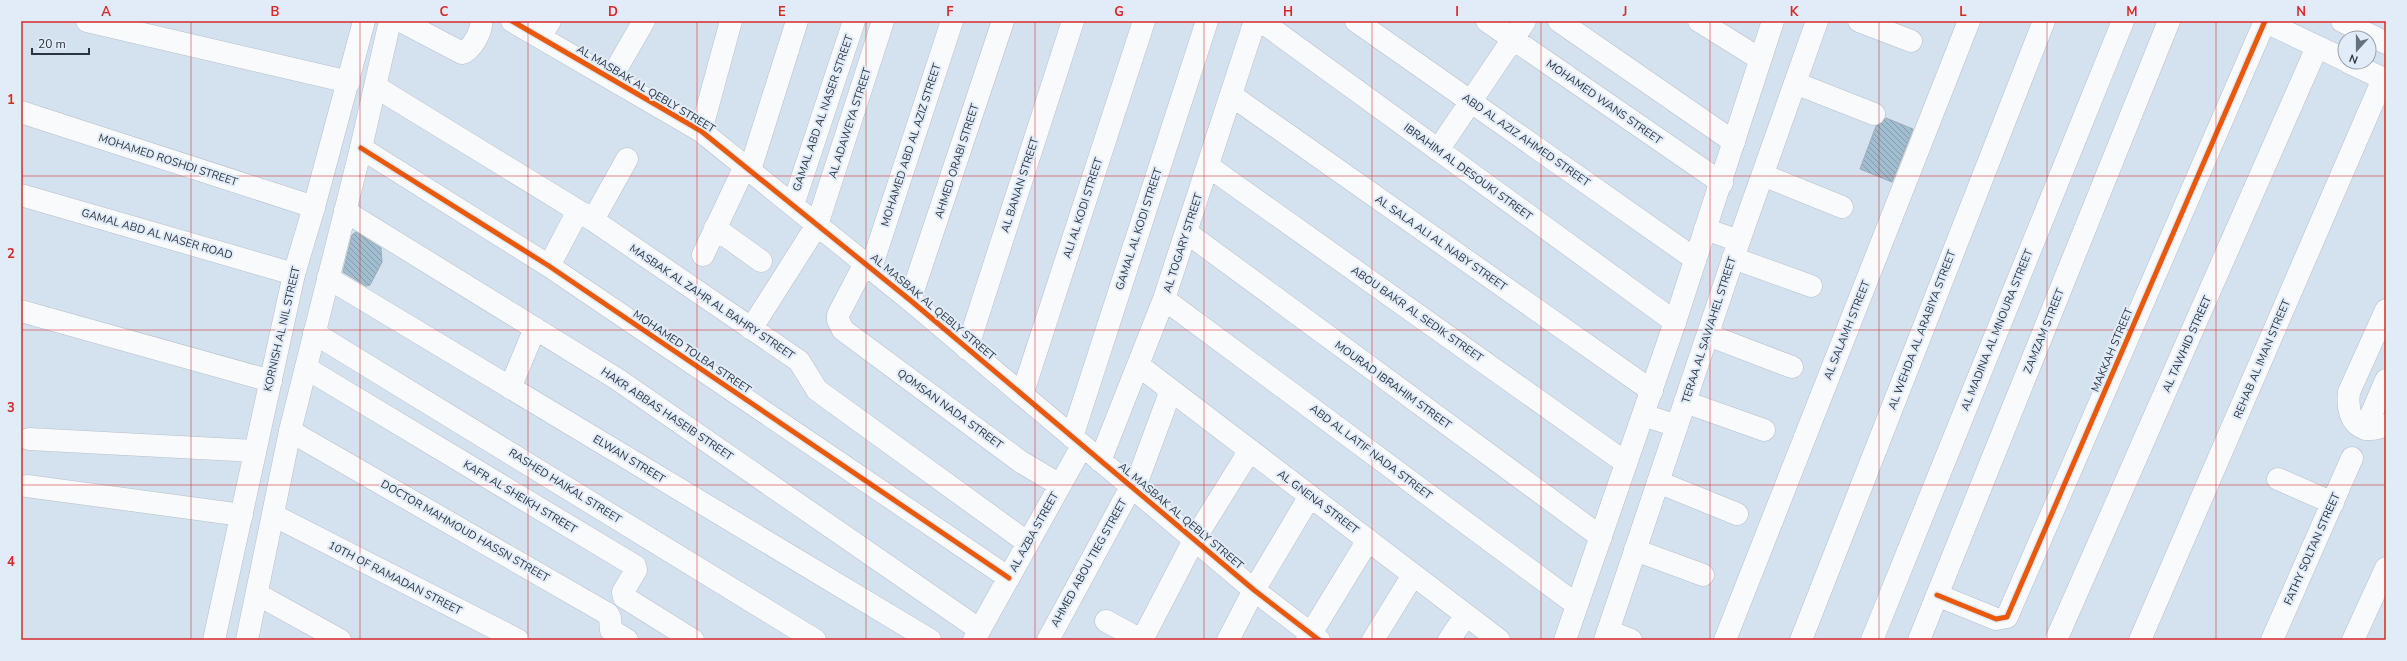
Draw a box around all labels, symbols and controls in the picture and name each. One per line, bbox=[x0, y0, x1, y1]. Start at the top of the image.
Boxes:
text: A bbox=[101, 3, 111, 21]
text: B bbox=[271, 3, 280, 21]
text: C bbox=[440, 3, 449, 21]
text: D bbox=[608, 3, 618, 21]
text: E bbox=[778, 3, 786, 21]
text: F bbox=[946, 3, 954, 21]
text: G bbox=[1114, 3, 1124, 21]
text: H bbox=[1283, 3, 1293, 21]
text: I bbox=[1455, 3, 1459, 21]
text: J bbox=[1622, 3, 1627, 21]
text: K bbox=[1790, 3, 1799, 21]
text: L bbox=[1959, 3, 1967, 21]
text: M bbox=[2126, 3, 2138, 21]
text: N bbox=[2296, 3, 2306, 21]
scale bar bbox=[32, 30, 89, 56]
north arrow bbox=[2337, 30, 2377, 70]
street label: GAMAL ABD AL NASER STREET bbox=[789, 32, 857, 193]
text: 20 m bbox=[38, 36, 66, 52]
street label: AL MASBAK AL QEBLY STREET bbox=[574, 42, 718, 137]
text: N bbox=[2347, 50, 2360, 67]
street label: MOHAMED WANS STREET bbox=[1543, 56, 1665, 148]
street label: MOHAMED ABD AL AZIZ STREET bbox=[877, 61, 945, 228]
street label: AL ADAWEYA STREET bbox=[825, 65, 875, 180]
street label: ABD AL AZIZ AHMED STREET bbox=[1459, 90, 1593, 190]
text: 1 bbox=[7, 91, 15, 109]
street label: AHMED ORABI STREET bbox=[931, 101, 983, 220]
street label: IBRAHIM AL DESOUKI STREET bbox=[1401, 120, 1536, 224]
street label: MOHAMED ROSHDI STREET bbox=[96, 130, 240, 190]
street label: AL BANAN STREET bbox=[998, 135, 1043, 234]
street label: ALI AL KODI STREET bbox=[1060, 155, 1106, 260]
street label: GAMAL AL KODI STREET bbox=[1112, 166, 1166, 292]
street label: AL TOGARY STREET bbox=[1160, 191, 1206, 295]
street label: AL SALA ALI AL NABY STREET bbox=[1372, 192, 1510, 294]
street label: GAMAL ABD AL NASER ROAD bbox=[80, 205, 234, 263]
street label: MASBAK AL ZAHR AL BAHRY STREET bbox=[627, 241, 798, 363]
text: 2 bbox=[7, 245, 15, 263]
street label: AL MADINA AL MNOURA STREET bbox=[1958, 247, 2036, 413]
street label: AL WEHDA AL ARABIYA STREET bbox=[1885, 248, 1960, 412]
street label: AL MASBAK AL QEBLY STREET bbox=[867, 250, 999, 364]
street label: TERAA AL SAWAHEL STREET bbox=[1678, 255, 1740, 405]
street label: ABOU BAKR AL SEDIK STREET bbox=[1348, 263, 1486, 366]
street label: KORNISH AL NIL STREET bbox=[260, 265, 304, 393]
street label: AL SALAMH STREET bbox=[1820, 278, 1874, 382]
street label: ZAMZAM STREET bbox=[2020, 286, 2068, 376]
street label: AL TAWHID STREET bbox=[2159, 293, 2215, 395]
street label: REHAB AL IMAN STREET bbox=[2230, 297, 2294, 421]
street label: MAKKAH STREET bbox=[2088, 305, 2137, 394]
street label: MOHAMED TOLBA STREET bbox=[630, 307, 754, 397]
street label: MOURAD IBRAHIM STREET bbox=[1332, 338, 1455, 433]
street label: HAKR ABBAS HASEIB STREET bbox=[598, 364, 736, 464]
street label: QOMSAN NADA STREET bbox=[894, 366, 1006, 453]
text: 3 bbox=[7, 399, 15, 417]
street label: ABD AL LATIF NADA STREET bbox=[1307, 401, 1435, 503]
street label: ELWAN STREET bbox=[590, 432, 668, 487]
street label: RASHED HAIKAL STREET bbox=[506, 445, 625, 527]
street label: KAFR AL SHEIKH STREET bbox=[460, 457, 580, 537]
street label: AL MASBAK AL QEBLY STREET bbox=[1115, 459, 1247, 573]
street label: AL GNENA STREET bbox=[1274, 466, 1362, 538]
street label: DOCTOR MAHMOUD HASSN STREET bbox=[378, 477, 552, 586]
street label: AL AZBA STREET bbox=[1006, 489, 1062, 575]
street label: FATHY SOLTAN STREET bbox=[2280, 490, 2344, 607]
street label: AHMED ABOU TIEG STREET bbox=[1047, 496, 1131, 630]
street label: 10TH OF RAMADAN STREET bbox=[326, 538, 465, 618]
text: 4 bbox=[7, 553, 15, 571]

